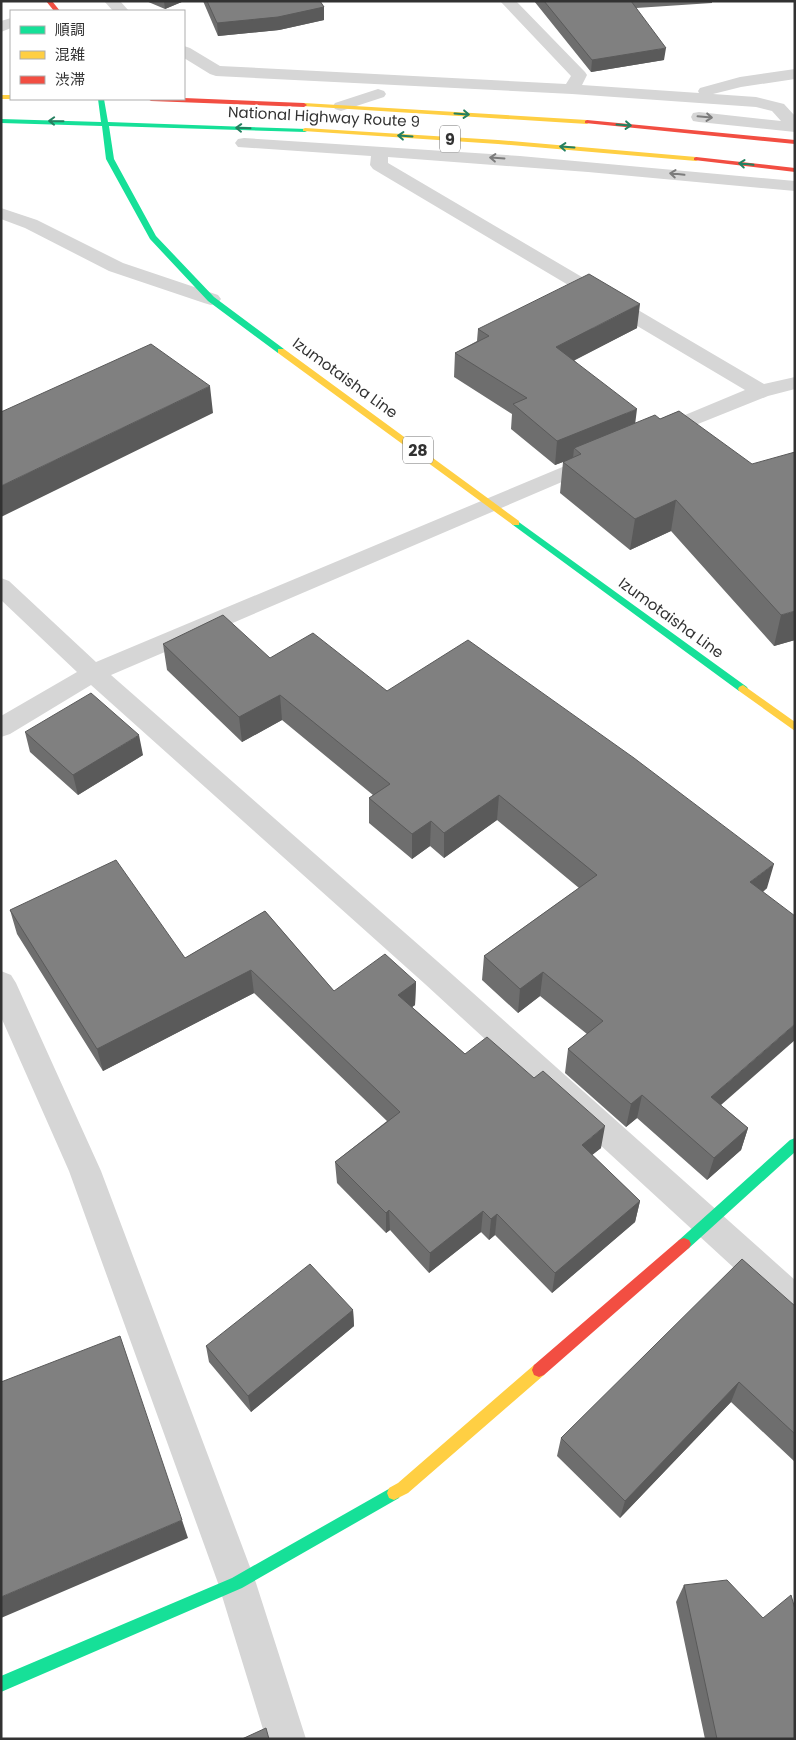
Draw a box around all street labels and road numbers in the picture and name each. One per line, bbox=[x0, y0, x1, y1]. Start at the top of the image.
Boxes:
street label: National Highway Route 9 bbox=[228, 101, 420, 132]
road number: 9 bbox=[440, 126, 460, 152]
street label: Izumotaisha Line bbox=[289, 332, 402, 423]
road number: 28 bbox=[403, 436, 433, 464]
street label: Izumotaisha Line bbox=[615, 572, 728, 663]

